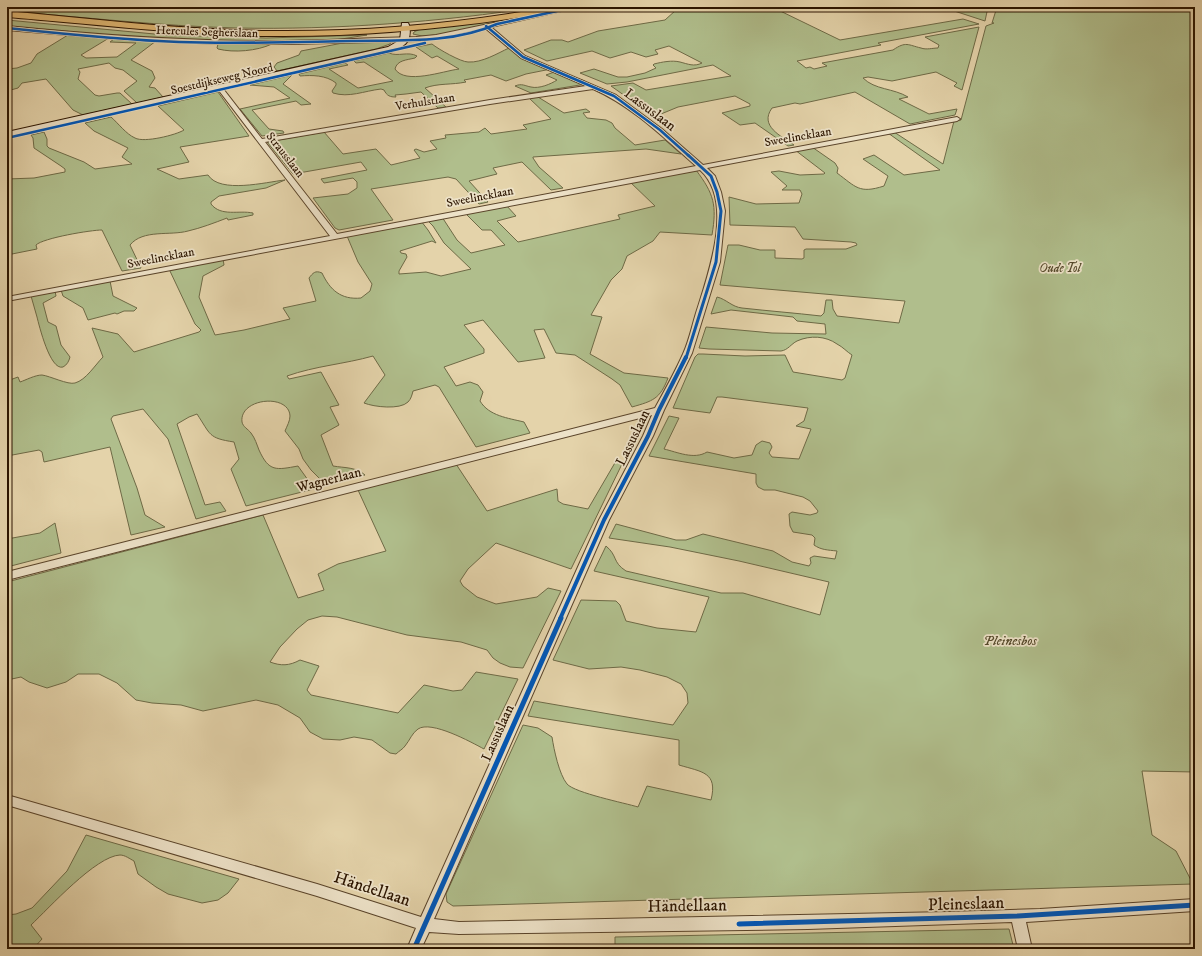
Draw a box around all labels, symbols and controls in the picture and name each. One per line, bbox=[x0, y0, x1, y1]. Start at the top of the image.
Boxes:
street label: Hercules Segherslaan bbox=[156, 23, 259, 41]
street label: Soestdijkseweg Noord bbox=[169, 60, 275, 98]
street label: Lassuslaan bbox=[621, 85, 680, 136]
street label: Verhulstlaan bbox=[393, 90, 456, 114]
street label: Sweelincklaan bbox=[763, 124, 833, 150]
street label: Strausslaan bbox=[263, 129, 308, 181]
street label: Sweelincklaan bbox=[445, 183, 515, 211]
street label: Sweelincklaan bbox=[126, 244, 196, 272]
park label: Oude Tol bbox=[1039, 261, 1083, 276]
street label: Lassuslaan bbox=[612, 406, 655, 469]
street label: Wagnerlaan bbox=[294, 463, 364, 497]
park label: Pleinesbos bbox=[983, 632, 1037, 650]
street label: Lassuslaan bbox=[478, 701, 519, 764]
street label: Händellaan bbox=[331, 866, 413, 912]
street label: Pleineslaan bbox=[928, 892, 1005, 916]
street label: Händellaan bbox=[647, 894, 727, 918]

